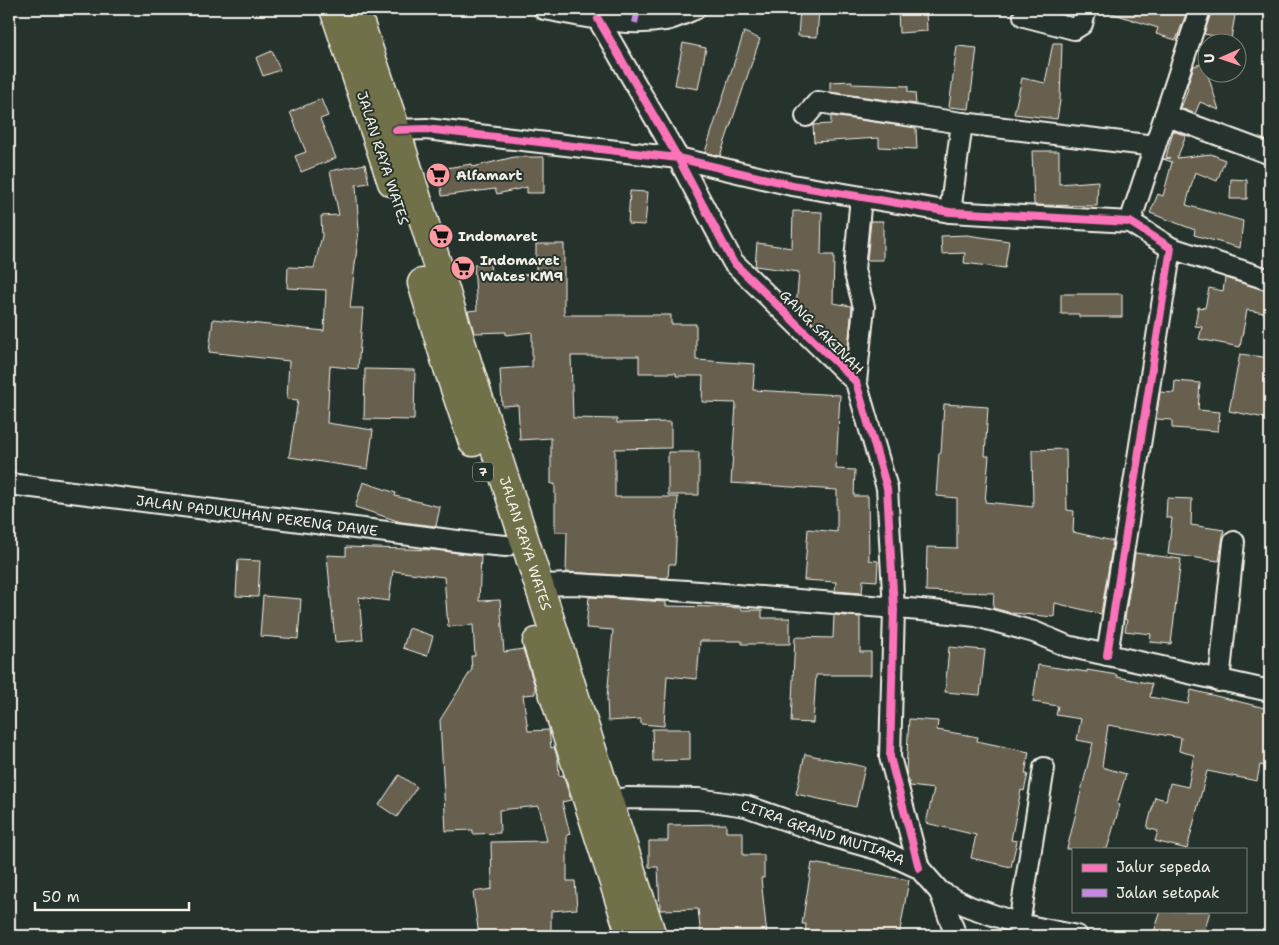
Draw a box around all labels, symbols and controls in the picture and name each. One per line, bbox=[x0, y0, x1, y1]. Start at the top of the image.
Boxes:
north arrow bbox=[1196, 32, 1246, 82]
text: U bbox=[1200, 53, 1218, 64]
street label: JALAN RAYA WATES bbox=[353, 89, 413, 227]
supermarket icon: Alfamart bbox=[425, 162, 451, 188]
place label: Alfamart bbox=[456, 166, 523, 184]
supermarket icon: Indomaret bbox=[428, 223, 454, 249]
place label: Indomaret bbox=[458, 227, 538, 245]
place label: Indomaret Wates KM9 bbox=[480, 251, 563, 285]
supermarket icon: Indomaret Wates KM9 bbox=[450, 255, 476, 281]
street label: GANG SAKINAH bbox=[776, 286, 868, 378]
road number: 7 bbox=[473, 462, 493, 482]
street label: JALAN RAYA WATES bbox=[496, 474, 556, 613]
street label: JALAN PADUKUHAN PERENG DAWE bbox=[135, 491, 379, 540]
street label: CITRA GRAND MUTIARA bbox=[740, 796, 908, 869]
legend bbox=[1072, 848, 1246, 912]
text: Jalur sepeda bbox=[1116, 857, 1211, 877]
scale bar bbox=[35, 880, 189, 912]
text: Jalan setapak bbox=[1116, 883, 1220, 903]
text: 50 m bbox=[42, 887, 80, 907]

